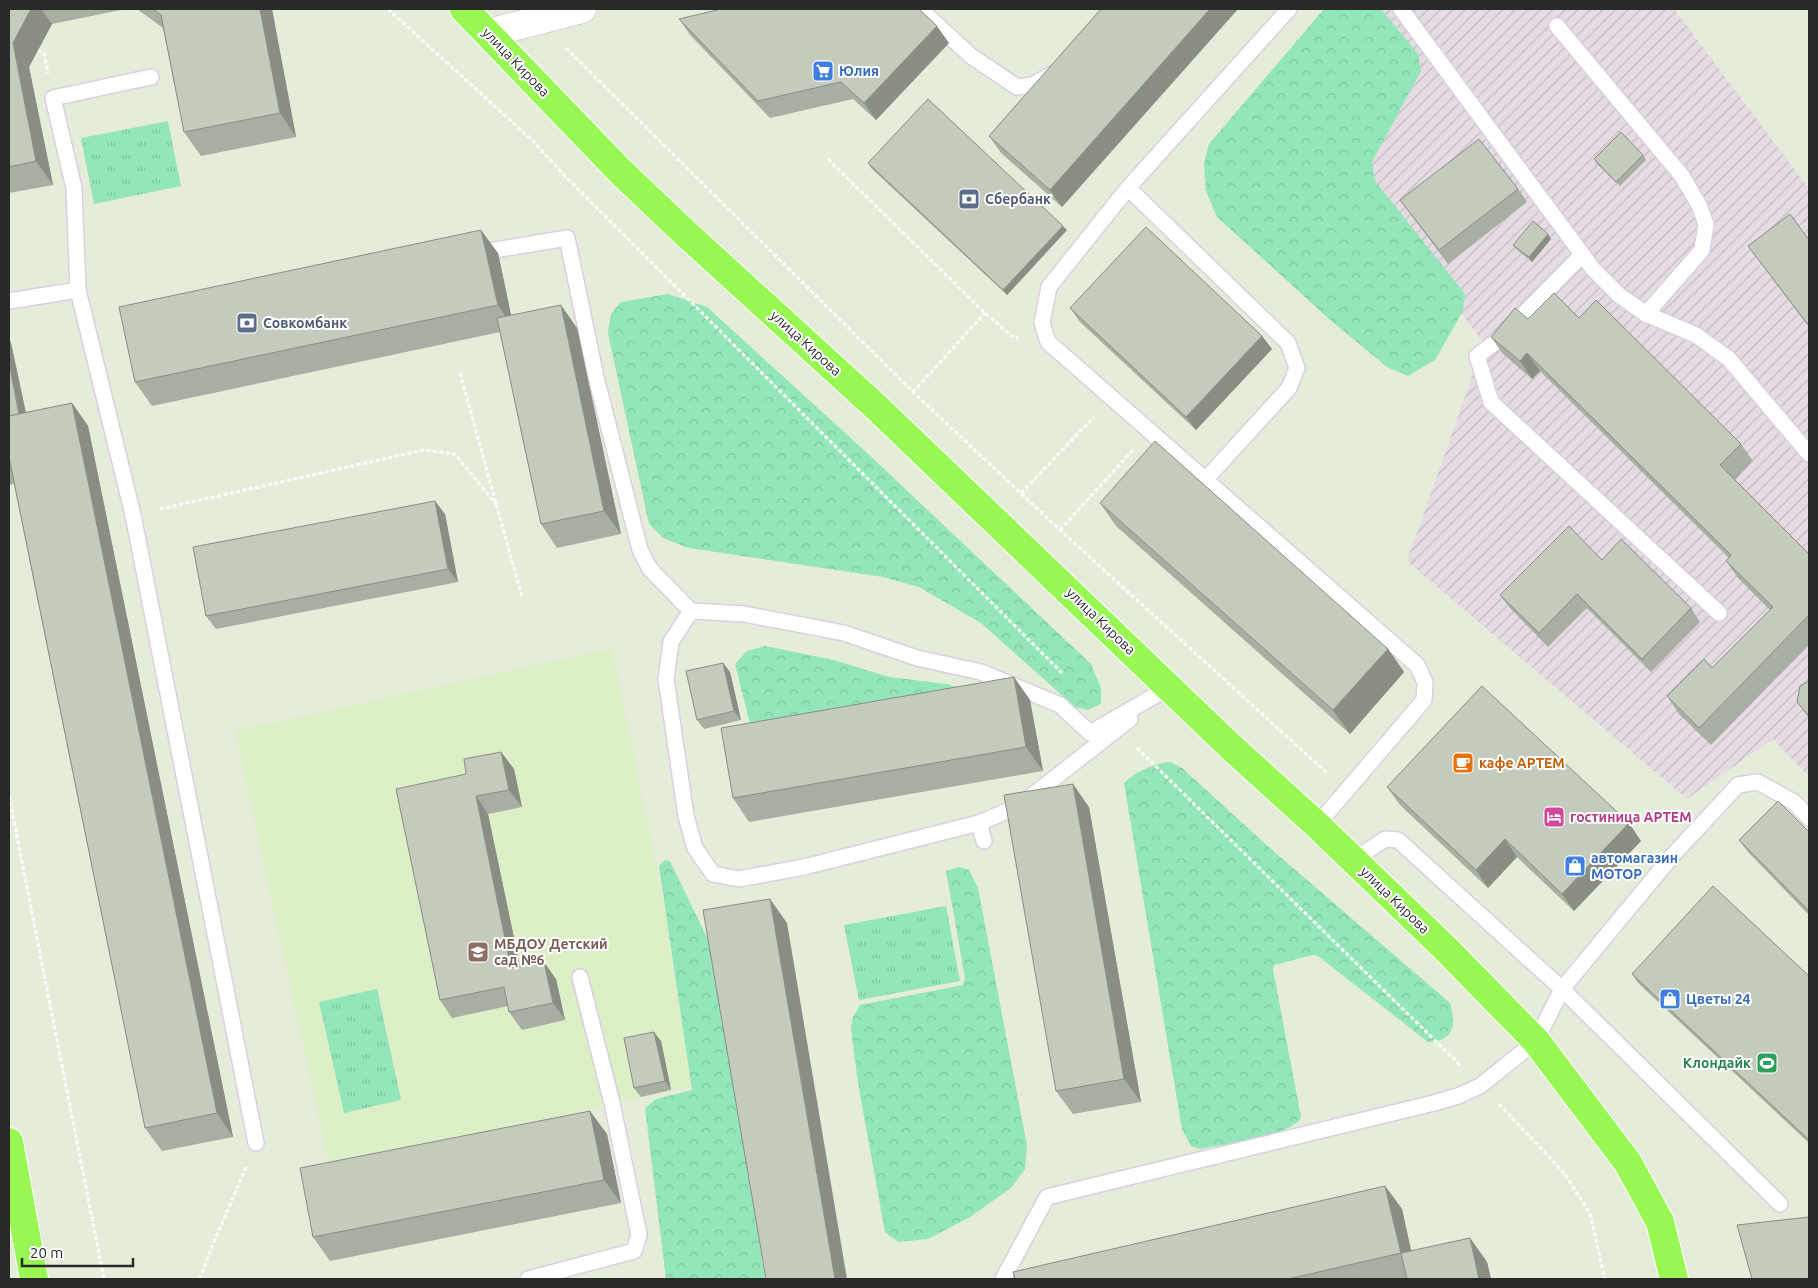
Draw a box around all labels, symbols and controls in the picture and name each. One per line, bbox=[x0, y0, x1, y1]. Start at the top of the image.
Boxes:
street label: улица Кирова bbox=[479, 24, 553, 100]
supermarket icon: Юлия bbox=[811, 59, 835, 83]
place label: Юлия bbox=[839, 63, 879, 79]
bank icon: Сбербанк bbox=[957, 187, 981, 211]
place label: Сбербанк bbox=[985, 191, 1051, 207]
street label: улица Кирова bbox=[767, 307, 845, 379]
bank icon: Совкомбанк bbox=[235, 311, 259, 335]
place label: Совкомбанк bbox=[263, 315, 347, 331]
street label: улица Кирова bbox=[1063, 584, 1139, 658]
cafe icon: кафе АРТЕМ bbox=[1451, 751, 1475, 775]
place label: кафе АРТЕМ bbox=[1479, 755, 1565, 771]
hotel icon: гостиница АРТЕМ bbox=[1542, 805, 1566, 829]
place label: гостиница АРТЕМ bbox=[1570, 809, 1692, 825]
place label: автомагазин МОТОР bbox=[1591, 850, 1678, 882]
shop icon: автомагазин МОТОР bbox=[1563, 854, 1587, 878]
street label: улица Кирова bbox=[1357, 863, 1433, 937]
place label: МБДОУ Детский сад №6 bbox=[494, 936, 608, 968]
school or university icon: МБДОУ Детский сад №6 bbox=[466, 940, 490, 964]
shop icon: Цветы 24 bbox=[1658, 987, 1682, 1011]
place label: Цветы 24 bbox=[1686, 991, 1751, 1007]
sports icon: Клондайк bbox=[1755, 1051, 1779, 1075]
place label: Клондайк bbox=[1683, 1055, 1751, 1071]
scale bar bbox=[22, 1236, 134, 1268]
text: 20 m bbox=[30, 1244, 63, 1261]

